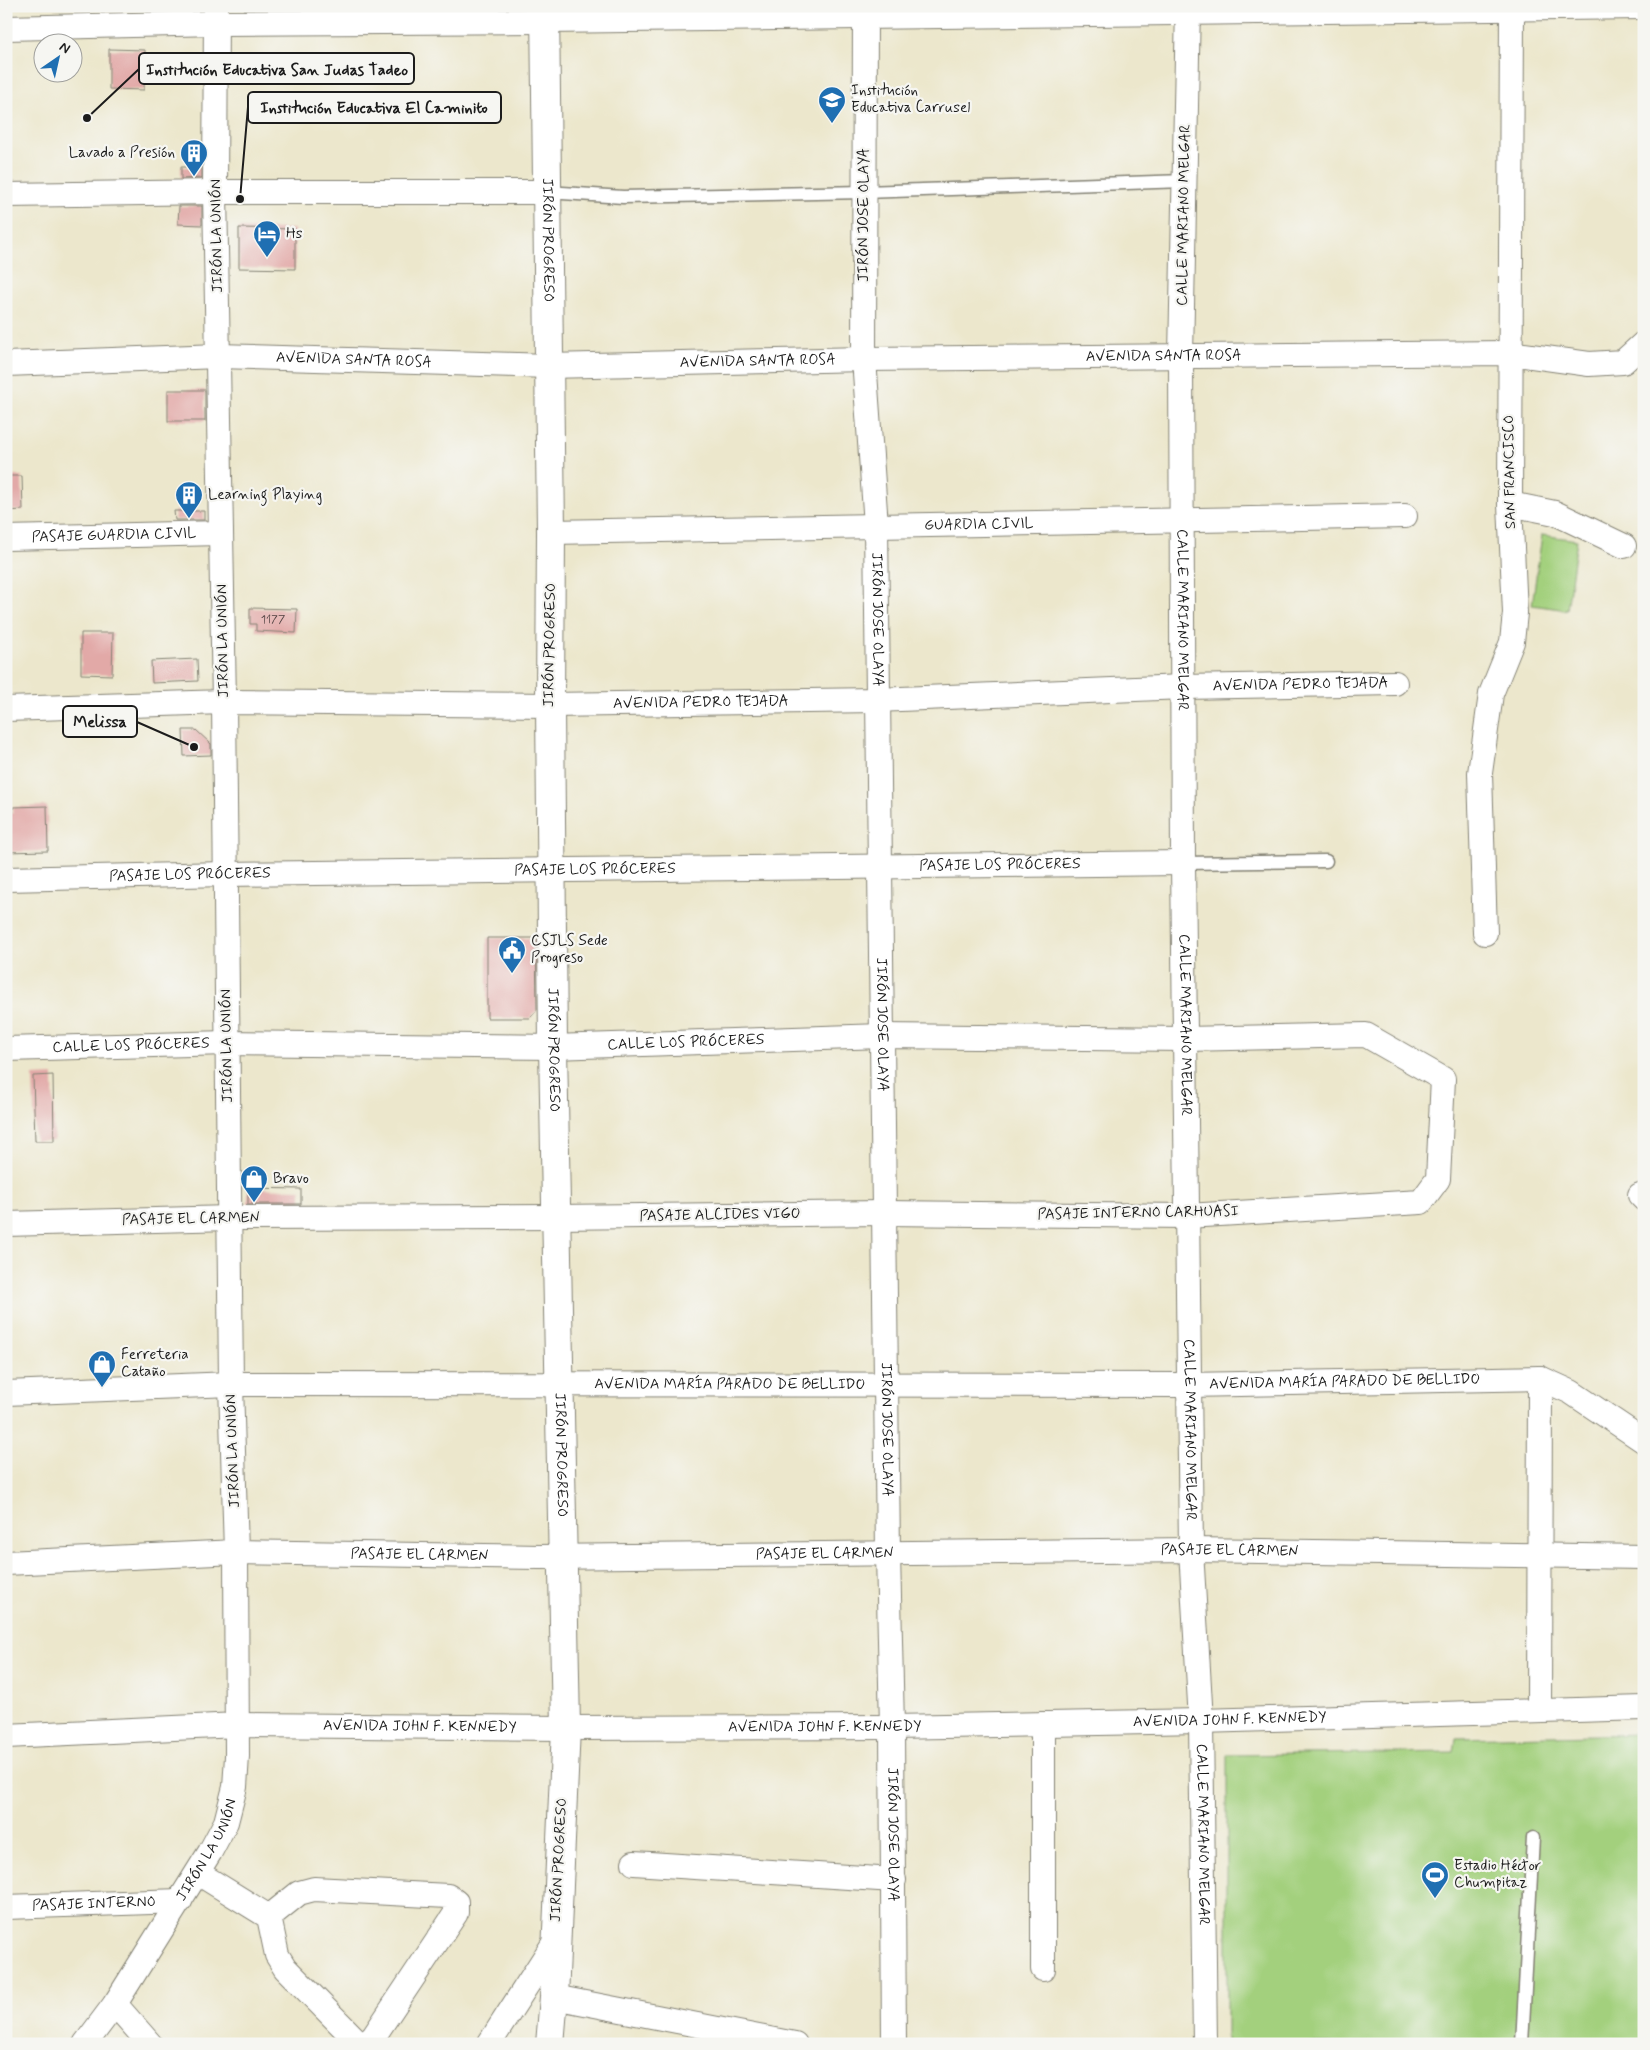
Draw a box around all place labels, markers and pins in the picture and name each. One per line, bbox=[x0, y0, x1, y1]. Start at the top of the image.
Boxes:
callout: Institución Educativa San Judas Tadeo bbox=[139, 53, 414, 84]
place label: Institución Educativa Carrusel bbox=[851, 81, 970, 118]
school or university icon: Institución Educativa Carrusel bbox=[817, 85, 847, 124]
callout: Institución Educativa El Caminito bbox=[248, 92, 501, 123]
building icon: Lavado a Presión bbox=[179, 138, 209, 177]
place label: Lavado a Presión bbox=[69, 143, 175, 163]
hotel icon: Hs bbox=[252, 219, 282, 258]
place label: Hs bbox=[286, 224, 303, 244]
building icon: Learning Playing bbox=[174, 480, 204, 519]
place label: Learning Playing bbox=[208, 485, 322, 506]
callout: Melissa bbox=[63, 706, 137, 737]
place label: CSJLS Sede Progreso bbox=[531, 931, 608, 968]
public building icon: CSJLS Sede Progreso bbox=[497, 935, 527, 974]
shop icon: Bravo bbox=[239, 1164, 269, 1203]
place label: Bravo bbox=[273, 1169, 309, 1189]
place label: Ferreteria Cataño bbox=[121, 1345, 189, 1382]
shop icon: Ferreteria Cataño bbox=[87, 1349, 117, 1388]
place label: Estadio Héctor Chumpitaz bbox=[1454, 1856, 1541, 1893]
sports icon: Estadio Héctor Chumpitaz bbox=[1420, 1860, 1450, 1899]

